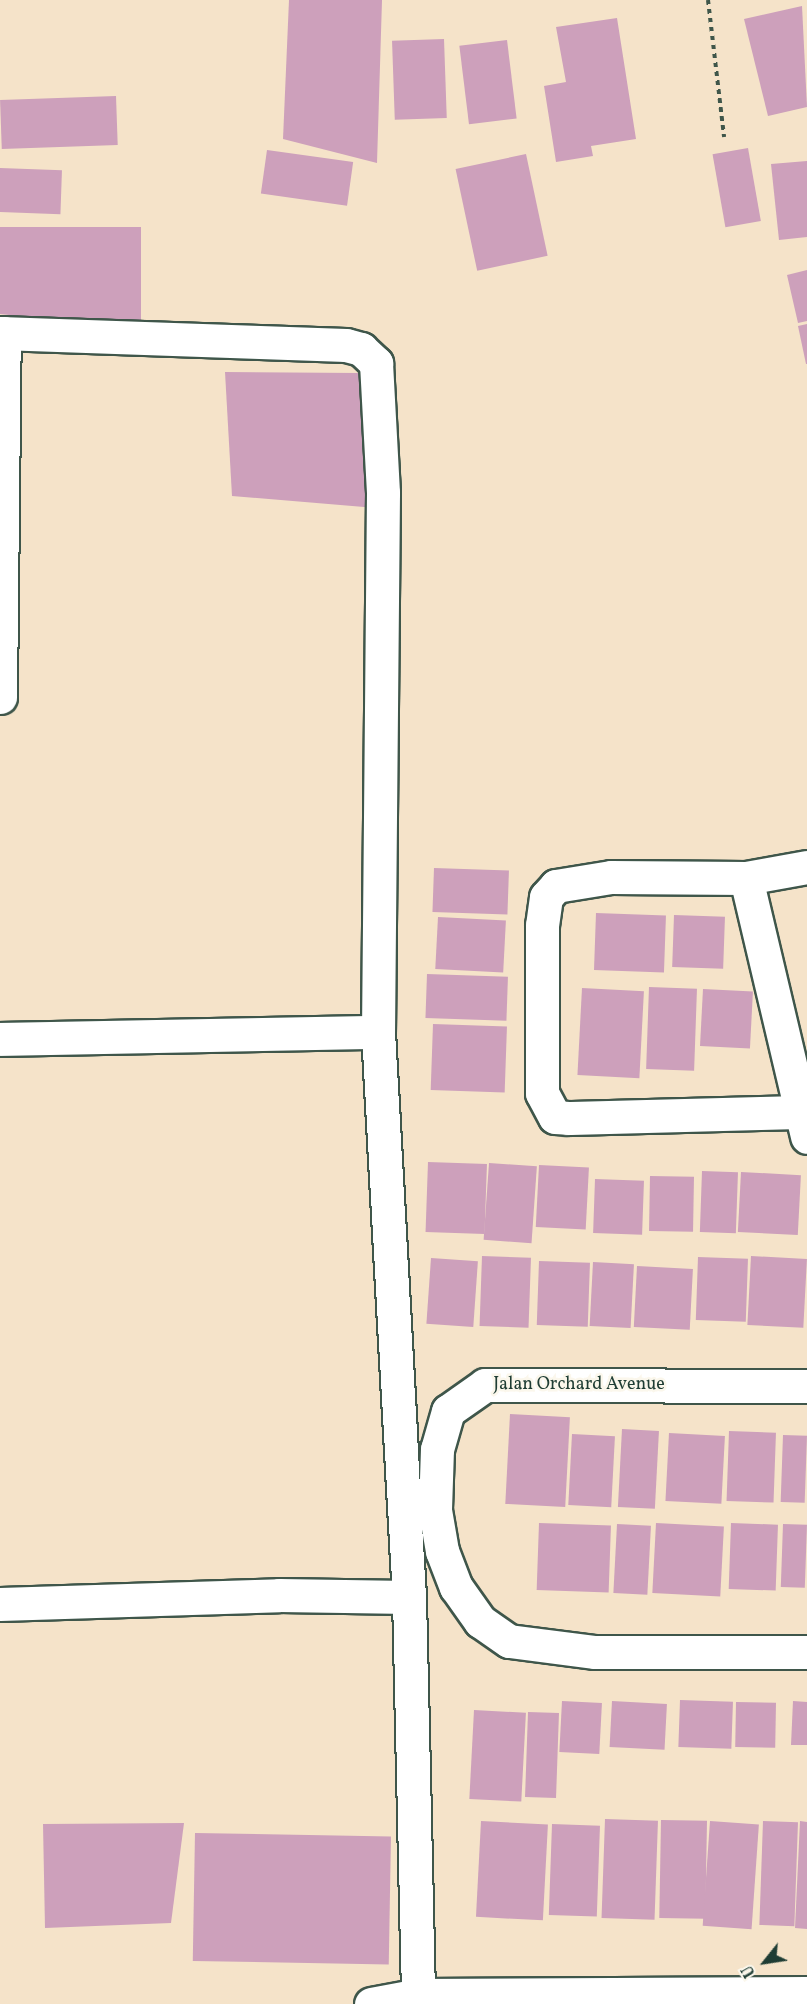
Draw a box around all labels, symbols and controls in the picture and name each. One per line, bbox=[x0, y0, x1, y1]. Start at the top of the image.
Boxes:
street label: Jalan Orchard Avenue bbox=[493, 1374, 665, 1396]
north arrow bbox=[735, 1932, 795, 1992]
text: U bbox=[737, 1961, 762, 1981]

